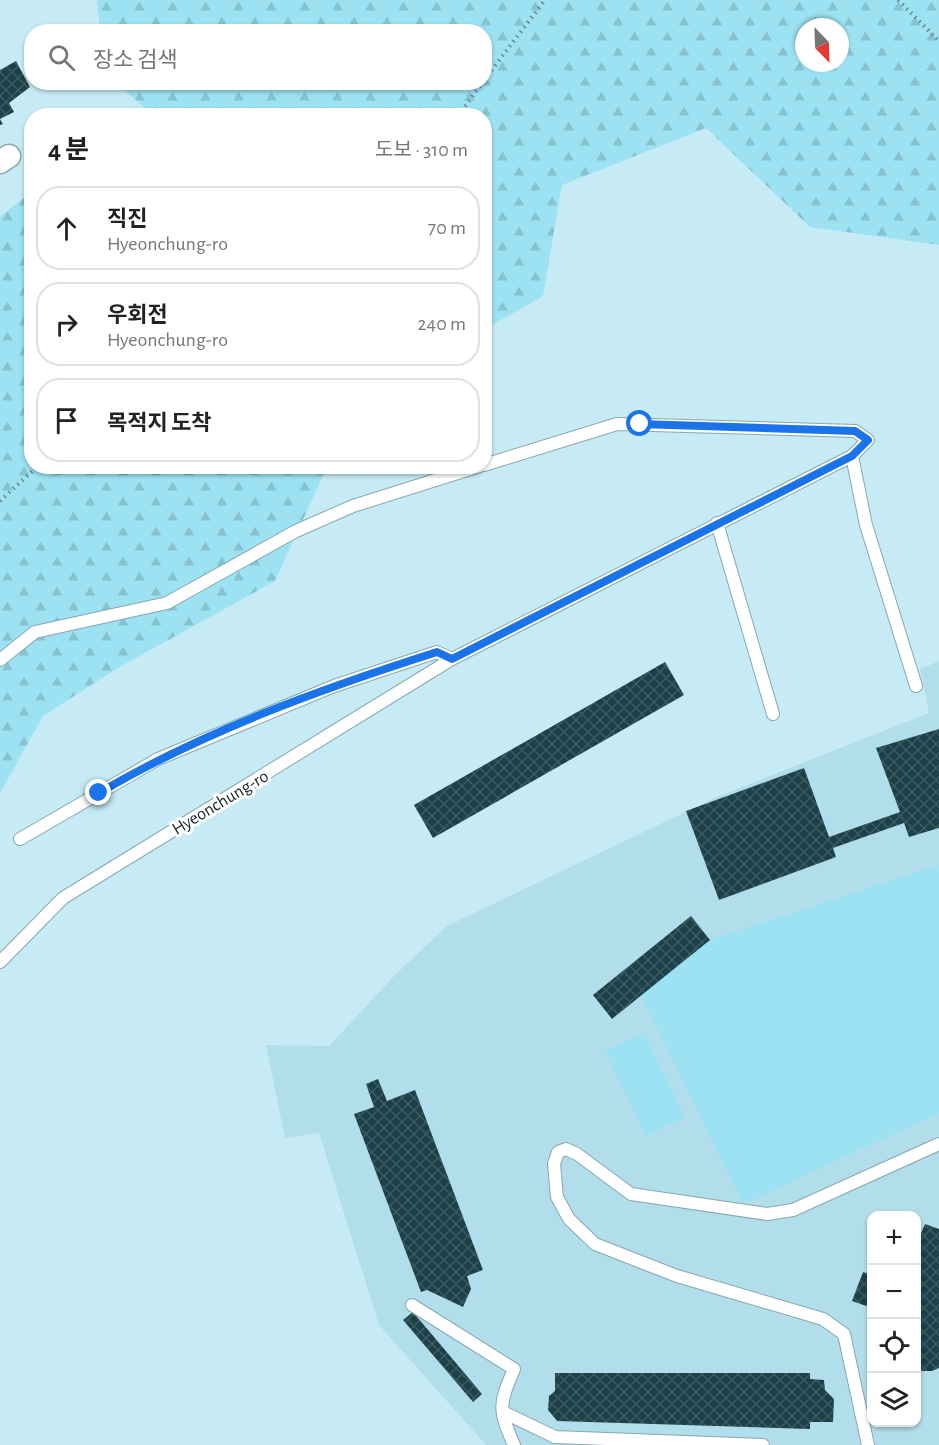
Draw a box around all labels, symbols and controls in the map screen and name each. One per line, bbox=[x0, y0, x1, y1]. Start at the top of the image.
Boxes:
north arrow bbox=[795, 18, 849, 72]
search box bbox=[24, 24, 492, 90]
icon: search bbox=[45, 41, 78, 74]
text: 장소 검색 bbox=[93, 49, 178, 71]
text: 4 분 bbox=[48, 137, 89, 163]
text: 도보 · 310 m bbox=[375, 140, 468, 160]
text: 직진 bbox=[107, 208, 147, 230]
icon: ahead bbox=[50, 212, 83, 245]
text: 70 m bbox=[428, 218, 466, 238]
text: Hyeonchung-ro bbox=[107, 234, 228, 254]
text: 우회전 bbox=[107, 304, 168, 326]
icon: right bbox=[50, 308, 83, 341]
text: 240 m bbox=[417, 314, 466, 334]
text: Hyeonchung-ro bbox=[107, 330, 228, 350]
icon: arrive bbox=[50, 404, 83, 437]
route start bbox=[626, 410, 652, 436]
text: 목적지 도착 bbox=[107, 412, 212, 434]
street label: Hyeonchung-ro bbox=[169, 767, 272, 839]
route end bbox=[85, 779, 111, 805]
map controls bbox=[867, 1211, 921, 1427]
button: + bbox=[867, 1211, 921, 1265]
button: − bbox=[867, 1265, 921, 1319]
button: locate bbox=[867, 1319, 921, 1373]
button: layers bbox=[867, 1373, 921, 1427]

